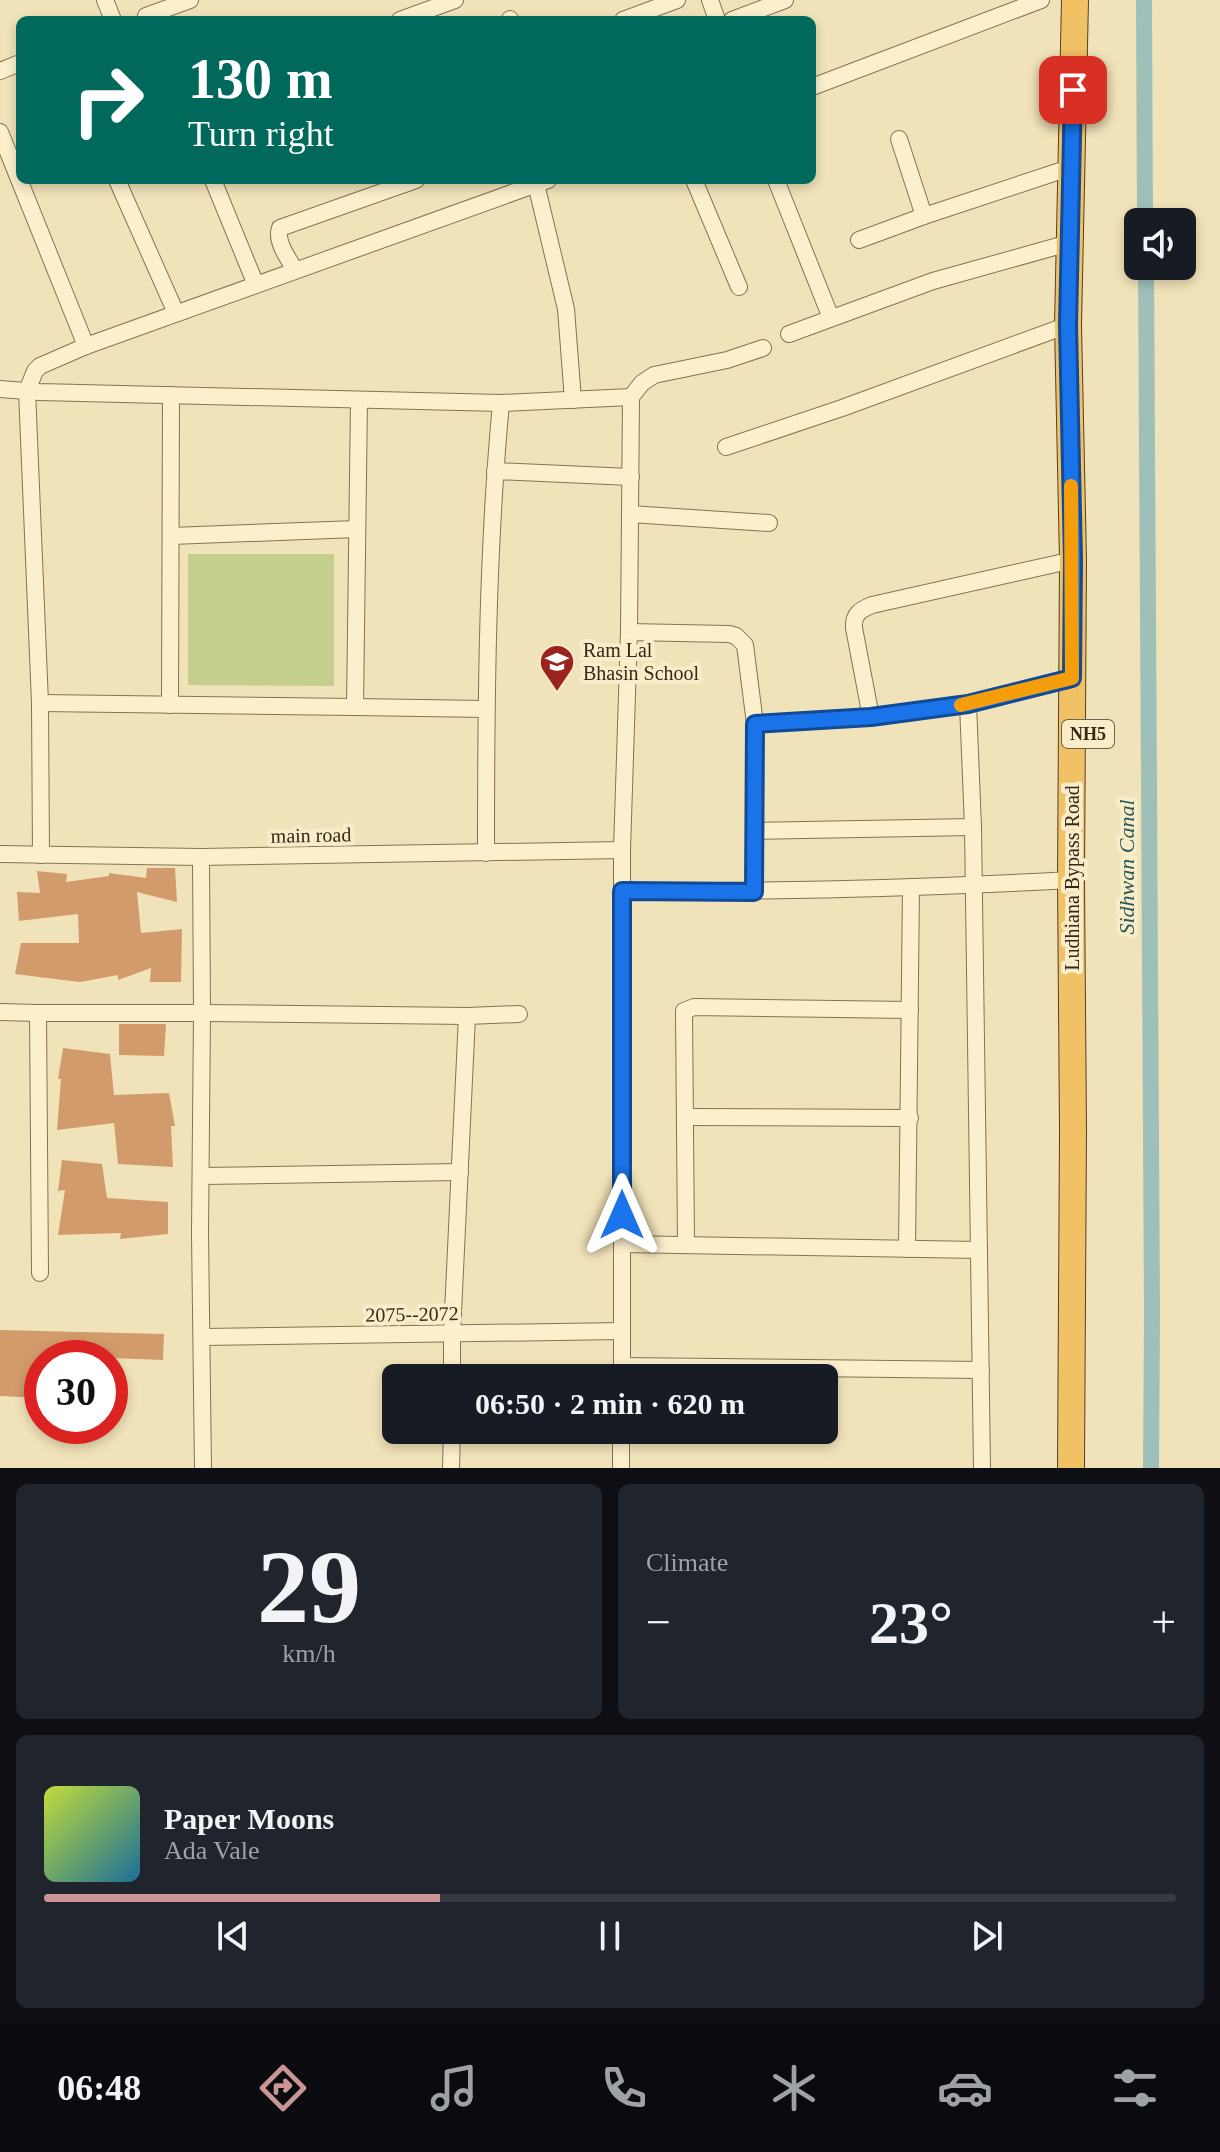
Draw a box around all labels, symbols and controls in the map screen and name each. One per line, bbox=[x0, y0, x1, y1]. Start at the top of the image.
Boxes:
icon: right bbox=[56, 48, 160, 152]
text: 130 m bbox=[188, 48, 333, 110]
pin bbox=[1039, 56, 1107, 124]
icon: arrive bbox=[1051, 68, 1095, 112]
text: Turn right bbox=[188, 114, 334, 154]
map controls bbox=[1124, 208, 1196, 280]
button: sound bbox=[1124, 208, 1196, 280]
place label: Ram Lal Bhasin School bbox=[583, 639, 700, 684]
school or university icon: Ram Lal Bhasin School bbox=[538, 643, 576, 693]
road number: NH5 bbox=[1062, 720, 1114, 748]
street label: Ludhiana Bypass Road bbox=[1061, 785, 1084, 971]
water label: Sidhwan Canal bbox=[1114, 799, 1139, 935]
street label: main road bbox=[271, 823, 351, 847]
position arrow bbox=[580, 1173, 664, 1257]
street label: 2075--2072 bbox=[365, 1302, 459, 1326]
speed limit sign: 30 bbox=[24, 1340, 128, 1444]
text: 06:50 · 2 min · 620 m bbox=[475, 1387, 745, 1420]
text: 29 bbox=[257, 1529, 361, 1644]
text: Climate bbox=[646, 1548, 728, 1577]
text: 23° bbox=[869, 1590, 953, 1656]
text: − bbox=[646, 1598, 671, 1647]
text: + bbox=[1151, 1598, 1176, 1647]
text: km/h bbox=[282, 1639, 336, 1668]
text: Paper Moons bbox=[164, 1802, 334, 1835]
text: Ada Vale bbox=[164, 1836, 260, 1865]
icon: previous bbox=[211, 1914, 255, 1958]
icon: pause bbox=[588, 1914, 632, 1958]
icon: next bbox=[965, 1914, 1009, 1958]
icon: directions bbox=[255, 2060, 311, 2116]
icon: music bbox=[426, 2060, 482, 2116]
icon: phone bbox=[596, 2060, 652, 2116]
icon: climate bbox=[766, 2060, 822, 2116]
icon: car bbox=[937, 2060, 993, 2116]
icon: filters bbox=[1107, 2060, 1163, 2116]
text: 06:48 bbox=[57, 2068, 141, 2108]

